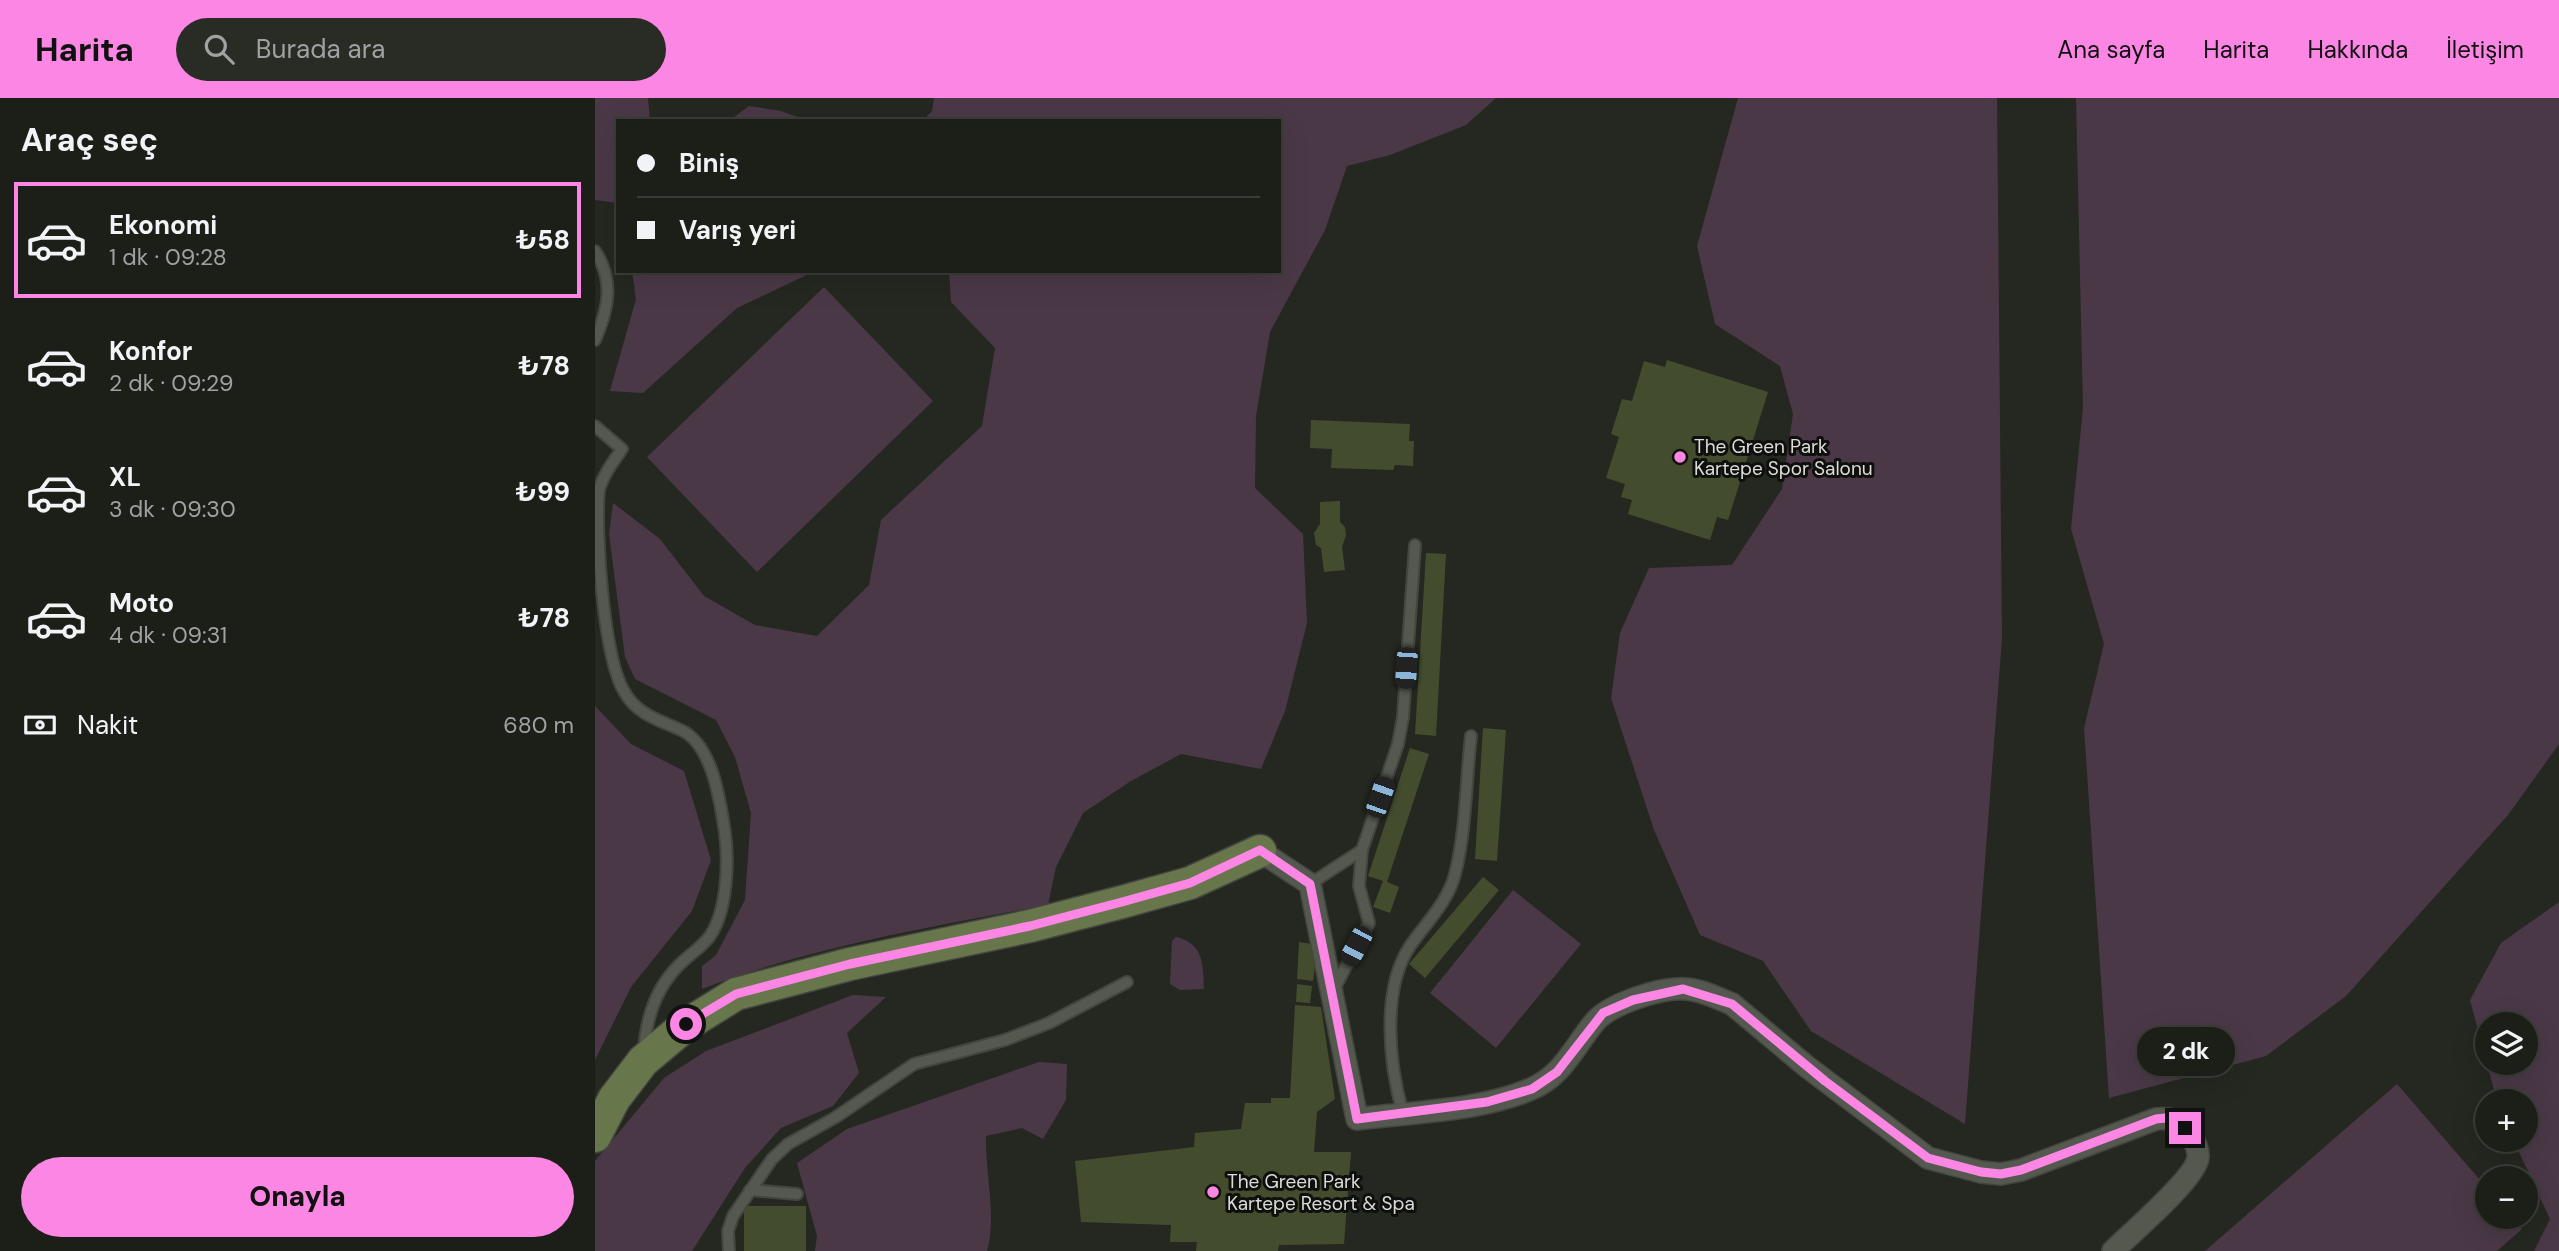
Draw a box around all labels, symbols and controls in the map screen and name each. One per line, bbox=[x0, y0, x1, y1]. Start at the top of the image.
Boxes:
search box bbox=[176, 18, 666, 81]
text: Harita bbox=[35, 28, 134, 71]
icon: search bbox=[200, 30, 238, 68]
text: Burada ara bbox=[256, 32, 385, 66]
text: Ana sayfa bbox=[2057, 34, 2165, 65]
text: Harita bbox=[2203, 34, 2269, 65]
text: Hakkında bbox=[2307, 34, 2408, 65]
text: İletişim bbox=[2446, 34, 2524, 65]
text: Araç seç bbox=[21, 119, 158, 161]
text: Biniş bbox=[679, 146, 739, 180]
text: Ekonomi bbox=[109, 208, 217, 242]
icon: car bbox=[25, 209, 88, 272]
text: Varış yeri bbox=[679, 213, 796, 247]
text: ₺58 bbox=[516, 223, 570, 257]
text: 1 dk · 09:28 bbox=[109, 242, 227, 272]
text: Konfor bbox=[109, 334, 192, 368]
icon: car bbox=[25, 335, 88, 398]
text: ₺78 bbox=[518, 349, 570, 383]
text: 2 dk · 09:29 bbox=[109, 368, 233, 398]
place label: The Green Park Kartepe Spor Salonu bbox=[1694, 434, 1873, 481]
marker: The Green Park Kartepe Spor Salonu bbox=[1672, 449, 1688, 465]
text: XL bbox=[109, 460, 141, 494]
icon: car bbox=[25, 461, 88, 524]
text: ₺99 bbox=[515, 475, 570, 509]
text: 3 dk · 09:30 bbox=[109, 494, 236, 524]
text: Moto bbox=[109, 586, 174, 620]
icon: car bbox=[25, 587, 88, 650]
text: ₺78 bbox=[518, 601, 570, 635]
text: 4 dk · 09:31 bbox=[109, 620, 227, 650]
car bbox=[1395, 646, 1418, 690]
icon: cash bbox=[21, 706, 59, 744]
text: Nakit bbox=[77, 708, 138, 742]
text: 680 m bbox=[503, 710, 574, 740]
car bbox=[1364, 774, 1397, 820]
car bbox=[1337, 923, 1376, 969]
route start bbox=[670, 1008, 702, 1040]
map controls bbox=[2475, 1012, 2538, 1229]
button: layers bbox=[2475, 1012, 2538, 1075]
callout: 2 dk bbox=[2136, 1026, 2234, 1076]
text: 2 dk bbox=[2162, 1036, 2210, 1066]
button: + bbox=[2475, 1089, 2538, 1152]
route end bbox=[2169, 1112, 2201, 1144]
button: Onayla bbox=[21, 1157, 574, 1237]
button: − bbox=[2475, 1166, 2538, 1229]
place label: The Green Park Kartepe Resort & Spa bbox=[1227, 1169, 1415, 1216]
marker: The Green Park Kartepe Resort & Spa bbox=[1205, 1184, 1221, 1200]

